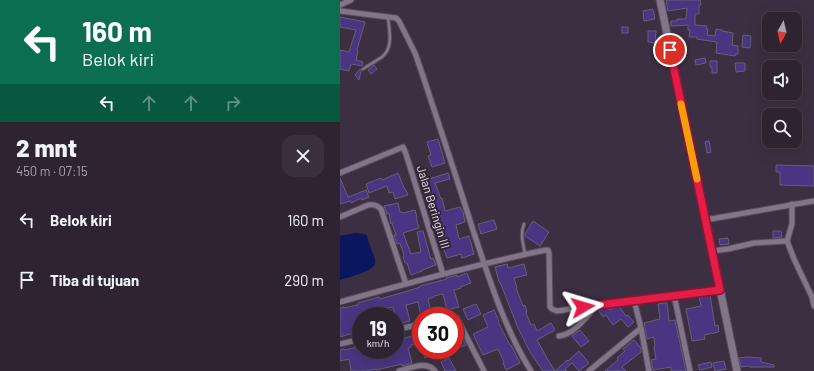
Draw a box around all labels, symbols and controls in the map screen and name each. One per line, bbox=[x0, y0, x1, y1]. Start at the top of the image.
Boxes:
north arrow bbox=[762, 12, 802, 52]
map controls bbox=[762, 12, 802, 148]
text: 160 m bbox=[82, 14, 152, 48]
icon: left bbox=[16, 16, 68, 68]
pin bbox=[653, 33, 687, 67]
icon: arrive bbox=[659, 39, 681, 61]
text: Belok kiri bbox=[82, 48, 154, 70]
button: sound bbox=[762, 60, 802, 100]
icon: left bbox=[96, 92, 118, 114]
icon: ahead bbox=[138, 92, 160, 114]
icon: ahead bbox=[180, 92, 202, 114]
icon: right bbox=[222, 92, 244, 114]
button: search bbox=[762, 108, 802, 148]
text: 2 mnt bbox=[16, 133, 77, 162]
button: close bbox=[282, 135, 324, 177]
text: 450 m · 07:15 bbox=[16, 163, 88, 179]
street label: Jalan Beringin III bbox=[415, 163, 453, 250]
icon: left bbox=[16, 209, 38, 231]
text: Belok kiri bbox=[50, 211, 112, 229]
text: 160 m bbox=[287, 211, 324, 229]
icon: arrive bbox=[16, 269, 38, 291]
text: Tiba di tujuan bbox=[50, 271, 139, 289]
text: 290 m bbox=[284, 271, 324, 289]
position arrow bbox=[562, 286, 604, 328]
speed limit sign: 30 bbox=[412, 307, 464, 359]
text: 19 bbox=[369, 316, 387, 340]
text: km/h bbox=[367, 337, 389, 349]

